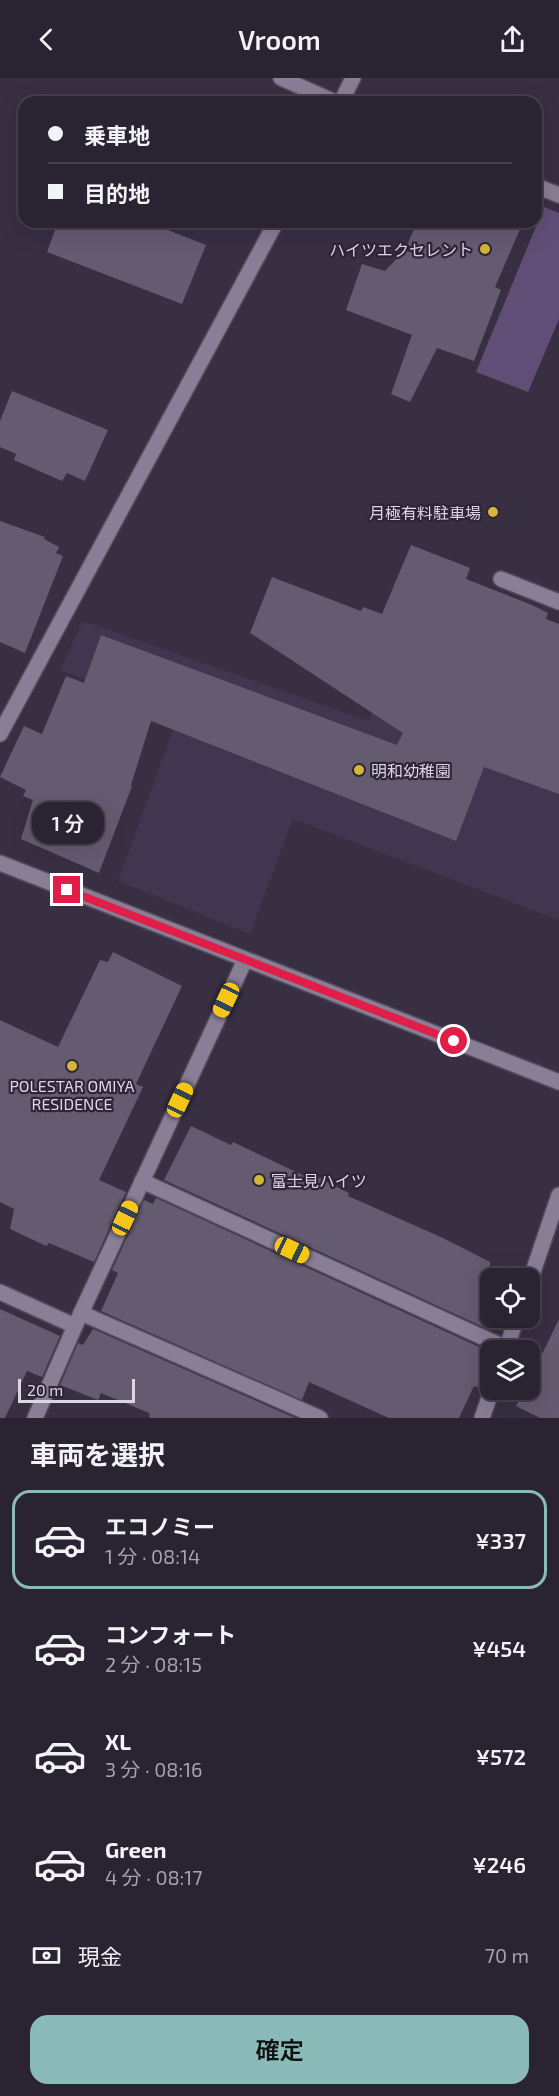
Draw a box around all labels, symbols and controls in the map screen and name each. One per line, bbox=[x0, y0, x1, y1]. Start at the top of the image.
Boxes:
icon: back bbox=[30, 23, 63, 56]
text: Vroom bbox=[238, 23, 321, 55]
icon: share bbox=[496, 23, 529, 56]
text: 乗車地 bbox=[84, 122, 150, 148]
text: 目的地 bbox=[84, 180, 150, 206]
place label: ハイツエクセレント bbox=[329, 240, 473, 259]
marker: ハイツエクセレント bbox=[478, 242, 492, 256]
place label: 月極有料駐車場 bbox=[369, 503, 481, 522]
marker: 月極有料駐車場 bbox=[486, 505, 500, 519]
place label: 明和幼稚園 bbox=[371, 761, 451, 780]
marker: 明和幼稚園 bbox=[352, 763, 366, 777]
callout: 1 分 bbox=[31, 803, 103, 845]
text: 1 分 bbox=[52, 811, 84, 835]
route end bbox=[53, 876, 80, 903]
car bbox=[210, 980, 242, 1020]
route start bbox=[440, 1027, 467, 1054]
marker: POLESTAR OMIYA RESIDENCE bbox=[65, 1059, 79, 1073]
place label: POLESTAR OMIYA RESIDENCE bbox=[9, 1076, 135, 1113]
car bbox=[164, 1080, 196, 1120]
place label: 富士見ハイツ bbox=[271, 1171, 367, 1190]
marker: 富士見ハイツ bbox=[252, 1173, 266, 1187]
car bbox=[109, 1198, 141, 1238]
car bbox=[272, 1234, 312, 1266]
map controls bbox=[480, 1268, 540, 1400]
button: locate bbox=[480, 1268, 540, 1328]
button: layers bbox=[480, 1340, 540, 1400]
scale bar bbox=[18, 1376, 135, 1404]
text: 20 m bbox=[27, 1380, 63, 1399]
text: 車両を選択 bbox=[30, 1438, 165, 1470]
icon: car bbox=[33, 1513, 87, 1567]
text: エコノミー bbox=[105, 1513, 215, 1539]
text: ¥337 bbox=[476, 1527, 526, 1553]
text: 1 分 · 08:14 bbox=[105, 1544, 200, 1568]
icon: car bbox=[33, 1621, 87, 1675]
text: コンフォート bbox=[105, 1621, 236, 1647]
text: ¥454 bbox=[472, 1635, 526, 1661]
text: 2 分 · 08:15 bbox=[105, 1652, 202, 1676]
text: XL bbox=[105, 1728, 131, 1754]
icon: car bbox=[33, 1729, 87, 1783]
text: ¥572 bbox=[476, 1743, 526, 1769]
text: 3 分 · 08:16 bbox=[105, 1757, 203, 1781]
text: Green bbox=[105, 1836, 167, 1862]
icon: car bbox=[33, 1837, 87, 1891]
text: ¥246 bbox=[473, 1851, 526, 1877]
text: 4 分 · 08:17 bbox=[105, 1865, 203, 1889]
icon: cash bbox=[30, 1939, 63, 1972]
text: 現金 bbox=[78, 1943, 122, 1969]
text: 70 m bbox=[485, 1943, 529, 1967]
button: 確定 bbox=[30, 2015, 529, 2084]

